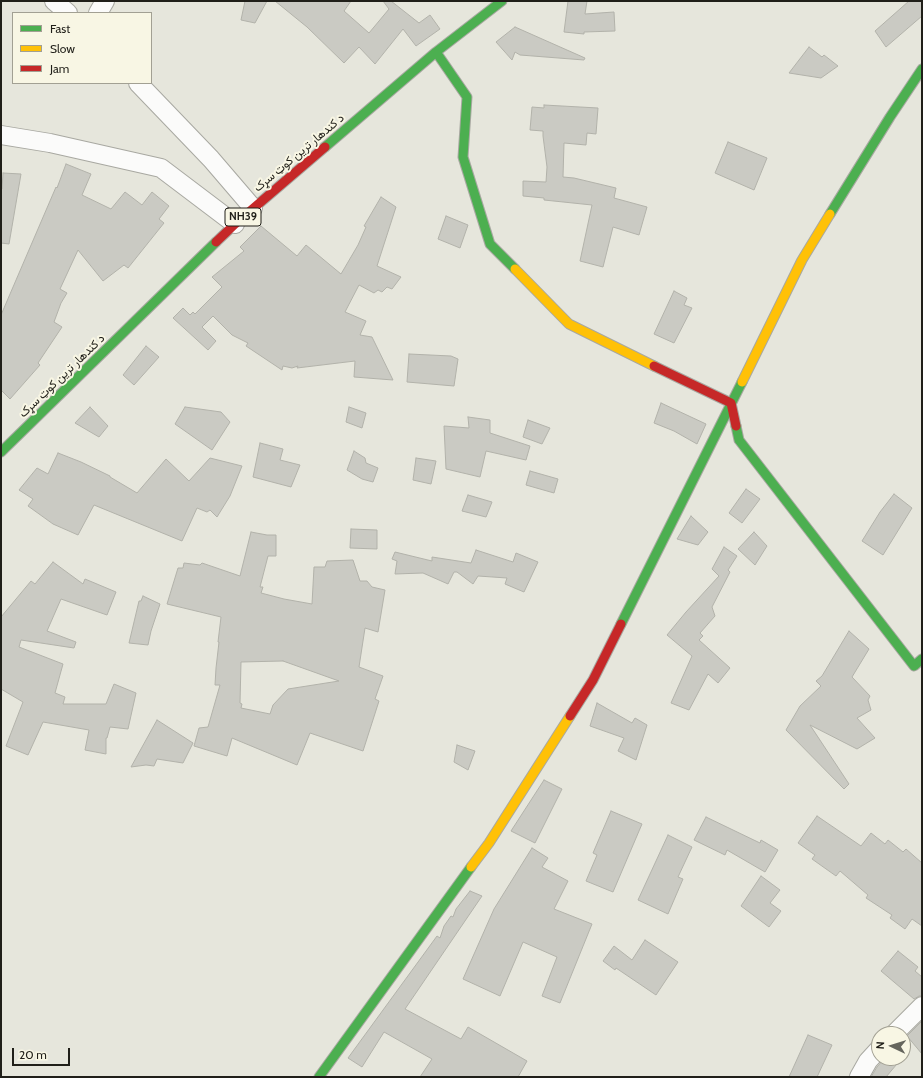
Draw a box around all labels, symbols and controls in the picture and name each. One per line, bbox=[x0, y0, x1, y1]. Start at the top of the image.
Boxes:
legend bbox=[12, 12, 152, 84]
text: Fast bbox=[50, 21, 70, 36]
text: Slow bbox=[50, 41, 75, 56]
text: Jam bbox=[50, 61, 69, 76]
street label: د کندهار ترين کوټ سړک bbox=[251, 111, 347, 195]
road number: NH39 bbox=[225, 208, 261, 226]
street label: د کندهار ترين کوټ سړک bbox=[16, 331, 108, 421]
north arrow bbox=[871, 1026, 911, 1066]
scale bar bbox=[14, 1040, 72, 1066]
text: N bbox=[873, 1041, 887, 1050]
text: 20 m bbox=[19, 1047, 47, 1062]

